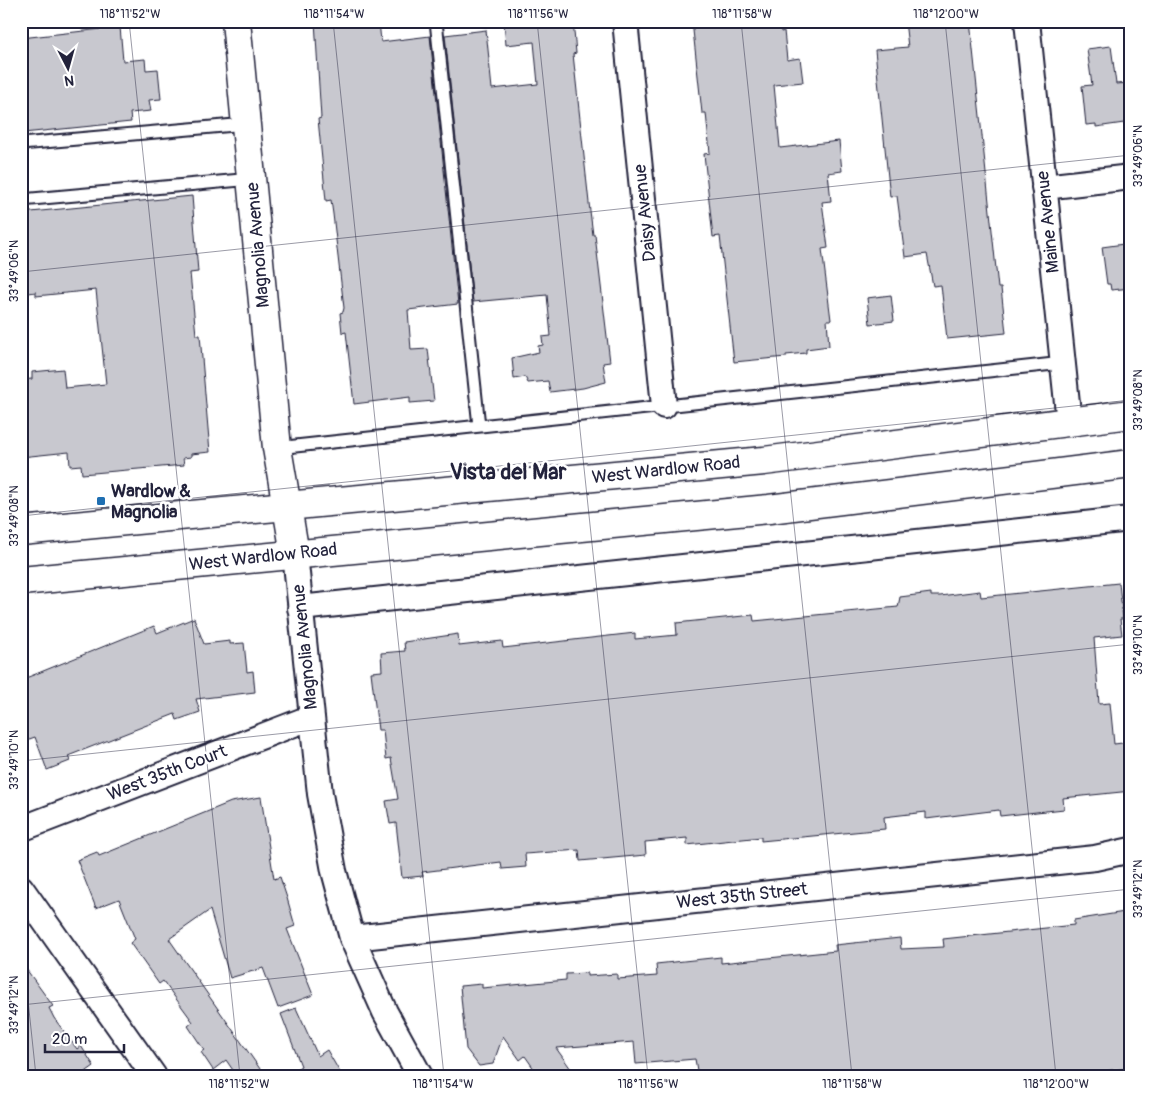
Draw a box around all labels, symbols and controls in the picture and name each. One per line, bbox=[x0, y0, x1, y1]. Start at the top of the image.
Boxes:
text: 118°11'52"W bbox=[100, 7, 160, 22]
text: 118°11'54"W bbox=[303, 7, 365, 22]
text: 118°11'56"W bbox=[507, 7, 569, 22]
text: 118°11'58"W bbox=[712, 7, 772, 22]
text: 118°12'00"W bbox=[913, 7, 979, 22]
north arrow bbox=[42, 42, 92, 92]
text: N bbox=[64, 71, 75, 89]
text: 33°49'06"N bbox=[1131, 125, 1146, 187]
street label: Daisy Avenue bbox=[628, 163, 662, 263]
street label: Maine Avenue bbox=[1031, 170, 1065, 274]
street label: Magnolia Avenue bbox=[241, 181, 275, 309]
text: 33°49'06"N bbox=[7, 240, 22, 302]
text: 33°49'08"N bbox=[1131, 369, 1146, 431]
street label: West Wardlow Road bbox=[591, 451, 741, 489]
district label: Vista del Mar bbox=[450, 458, 567, 486]
place label: Wardlow & Magnolia bbox=[111, 480, 191, 524]
text: 33°49'08"N bbox=[7, 485, 22, 547]
marker: Wardlow & Magnolia bbox=[95, 495, 107, 507]
street label: West Wardlow Road bbox=[188, 538, 338, 576]
street label: Magnolia Avenue bbox=[287, 583, 323, 711]
text: 33°49'10"N bbox=[1131, 615, 1146, 675]
text: 33°49'10"N bbox=[7, 730, 22, 790]
street label: West 35th Court bbox=[104, 739, 231, 806]
text: 33°49'12"N bbox=[1131, 860, 1146, 918]
street label: West 35th Street bbox=[675, 878, 809, 914]
text: 33°49'12"N bbox=[7, 976, 22, 1034]
scale bar bbox=[45, 1022, 124, 1054]
text: 20 m bbox=[52, 1030, 87, 1049]
text: 118°11'52"W bbox=[209, 1077, 269, 1092]
text: 118°11'54"W bbox=[412, 1077, 474, 1092]
text: 118°11'56"W bbox=[617, 1077, 679, 1092]
text: 118°11'58"W bbox=[822, 1077, 882, 1092]
text: 118°12'00"W bbox=[1023, 1077, 1089, 1092]

